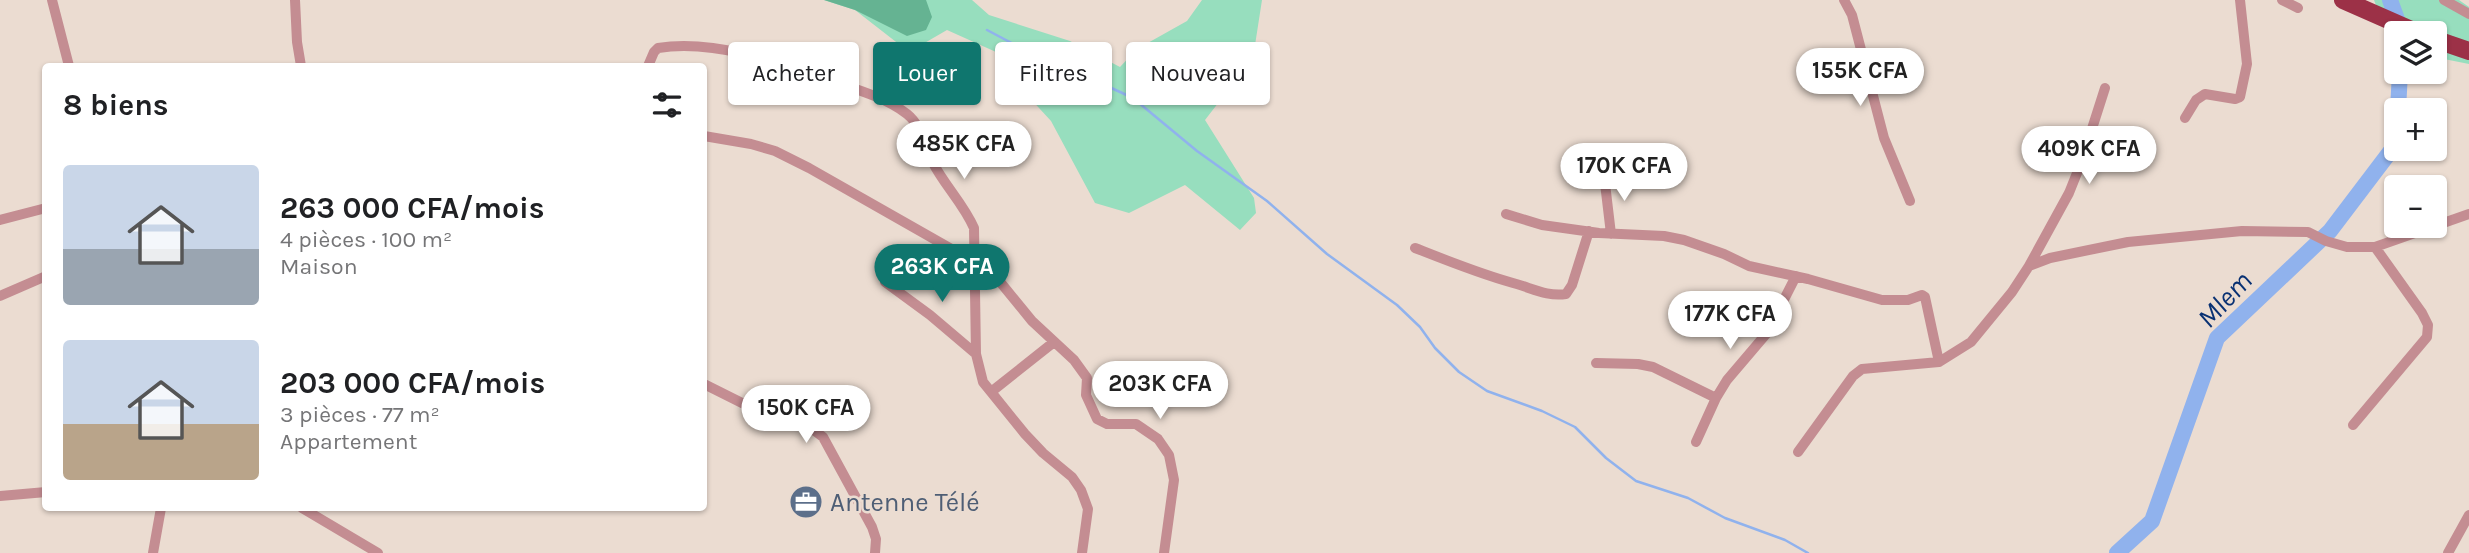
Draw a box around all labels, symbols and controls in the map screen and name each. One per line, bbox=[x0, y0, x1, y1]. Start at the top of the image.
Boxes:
map controls bbox=[2384, 21, 2447, 238]
button: layers bbox=[2384, 21, 2447, 84]
chip: Acheter bbox=[728, 42, 859, 105]
chip: Louer bbox=[873, 42, 981, 105]
chip: Filtres bbox=[995, 42, 1112, 105]
chip: Nouveau bbox=[1126, 42, 1270, 105]
pin: 155K CFA bbox=[1788, 48, 1932, 108]
text: 155K CFA bbox=[1812, 57, 1908, 84]
icon: filters bbox=[648, 86, 686, 124]
text: 8 biens bbox=[63, 87, 169, 123]
button: + bbox=[2384, 98, 2447, 161]
pin: 485K CFA bbox=[892, 122, 1036, 181]
pin: 409K CFA bbox=[2017, 127, 2161, 186]
text: 485K CFA bbox=[913, 130, 1015, 157]
text: 409K CFA bbox=[2037, 135, 2141, 162]
pin: 170K CFA bbox=[1552, 144, 1696, 203]
text: 170K CFA bbox=[1576, 152, 1672, 179]
button: − bbox=[2384, 175, 2447, 238]
text: 263 000 CFA/mois bbox=[280, 190, 545, 226]
icon: home bbox=[119, 193, 203, 277]
text: 4 pièces · 100 m² bbox=[280, 226, 452, 253]
pin: 263K CFA bbox=[870, 244, 1014, 304]
text: Maison bbox=[280, 253, 358, 280]
text: 263K CFA bbox=[890, 253, 994, 280]
water label: Mlem bbox=[2190, 264, 2259, 334]
pin: 177K CFA bbox=[1658, 292, 1802, 351]
text: 177K CFA bbox=[1684, 300, 1776, 327]
pin: 203K CFA bbox=[1088, 362, 1232, 421]
text: 203 000 CFA/mois bbox=[280, 365, 545, 401]
icon: home bbox=[119, 368, 203, 452]
text: 203K CFA bbox=[1108, 370, 1212, 397]
pin: 150K CFA bbox=[734, 386, 878, 445]
text: 150K CFA bbox=[757, 394, 855, 421]
text: 3 pièces · 77 m² bbox=[280, 401, 440, 428]
text: Appartement bbox=[280, 428, 417, 455]
office icon: Antenne Télé bbox=[787, 483, 825, 521]
place label: Antenne Télé bbox=[830, 487, 980, 518]

